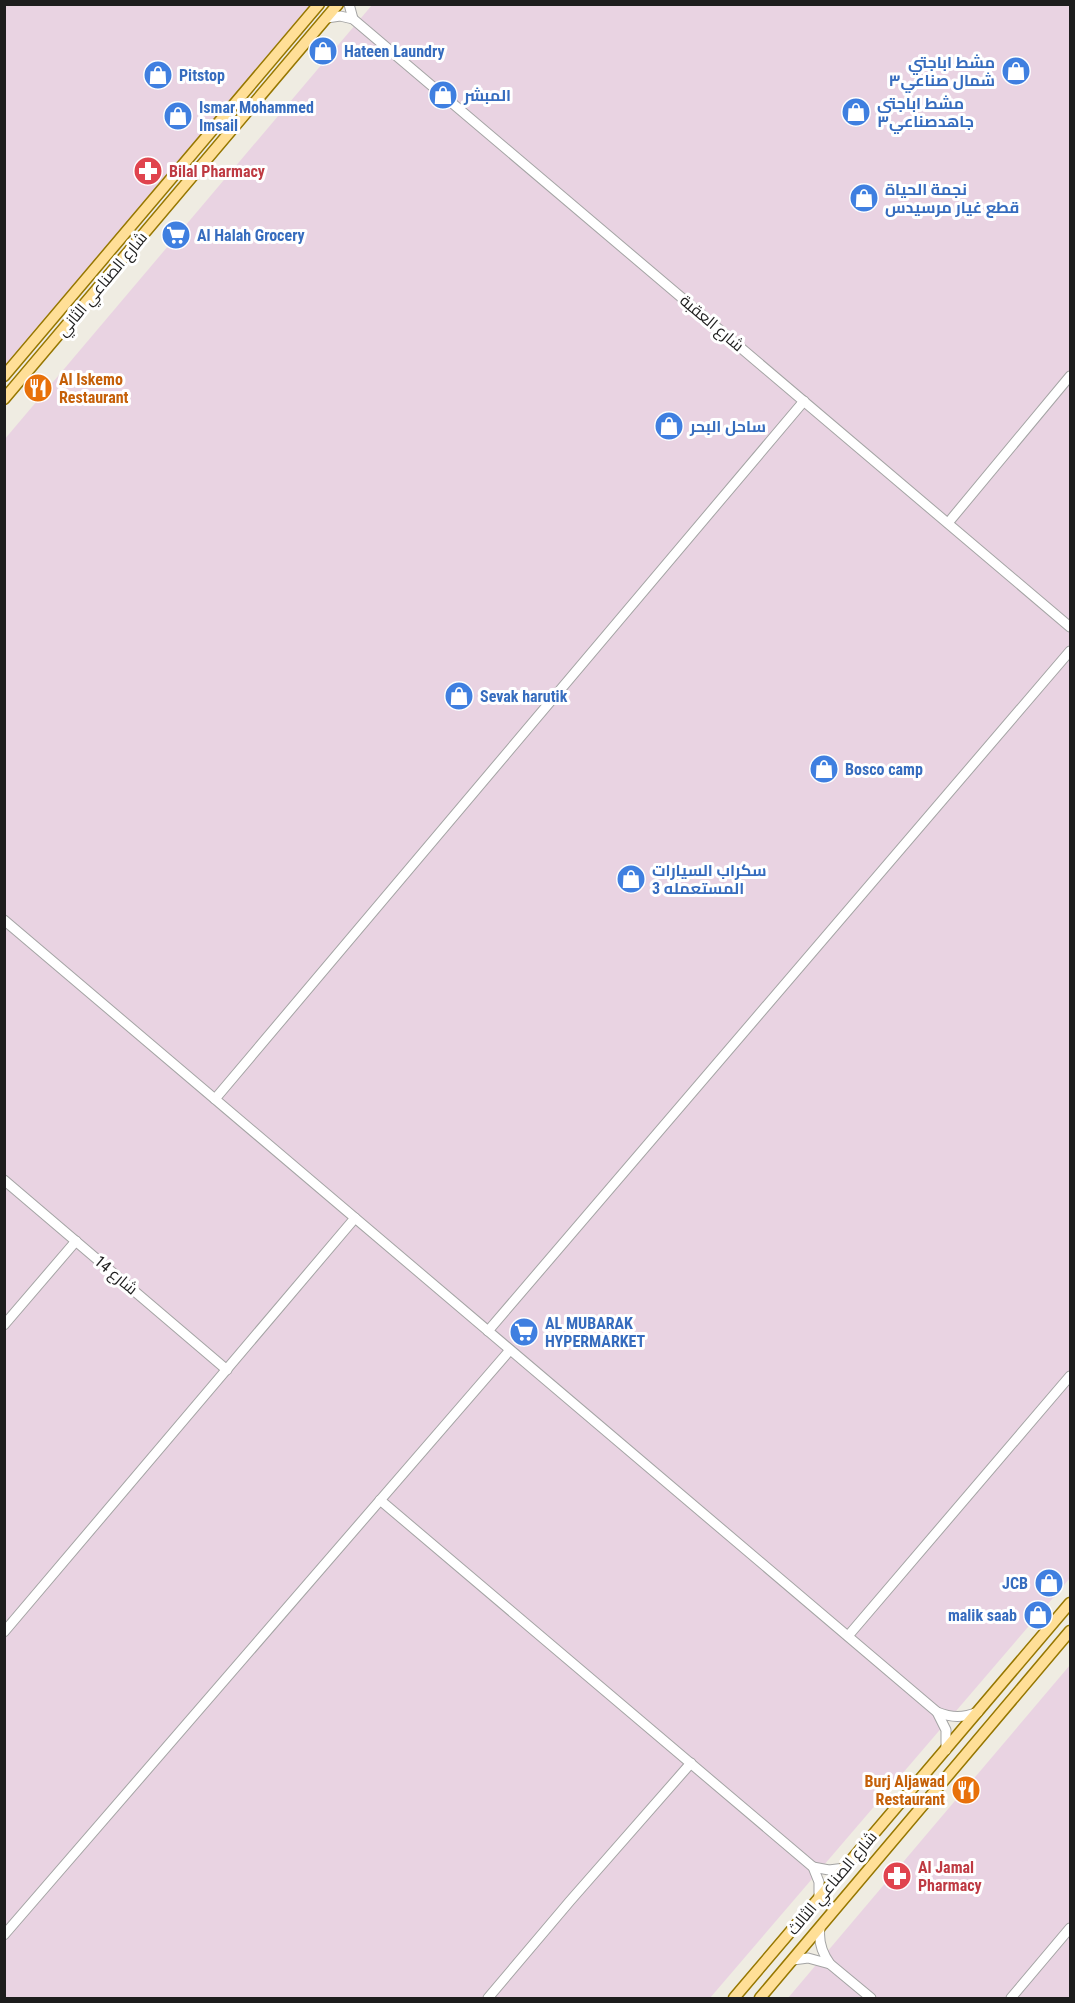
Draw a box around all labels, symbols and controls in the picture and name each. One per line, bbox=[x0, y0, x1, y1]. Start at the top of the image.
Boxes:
shop icon: Hateen Laundry bbox=[307, 35, 339, 67]
place label: Hateen Laundry bbox=[344, 42, 445, 61]
place label: مشط اباجتي شمال صناعي٣ bbox=[888, 53, 995, 93]
shop icon: مشط اباجتي شمال صناعي٣ bbox=[1000, 55, 1032, 87]
shop icon: Pitstop bbox=[142, 59, 174, 91]
place label: Pitstop bbox=[179, 66, 225, 85]
shop icon: المبشر bbox=[427, 79, 459, 111]
place label: المبشر bbox=[463, 86, 511, 105]
place label: مشط اباجتي جاهدصناعي٣ bbox=[877, 94, 974, 134]
shop icon: مشط اباجتي جاهدصناعي٣ bbox=[840, 96, 872, 128]
place label: Ismar Mohammed Imsail bbox=[199, 98, 314, 135]
shop icon: Ismar Mohammed Imsail bbox=[162, 100, 194, 132]
pharmacy icon: Bilal Pharmacy bbox=[132, 155, 164, 187]
place label: Bilal Pharmacy bbox=[169, 162, 265, 181]
place label: نجمة الحياة قطع غيار مرسيدس bbox=[885, 180, 1019, 218]
shop icon: نجمة الحياة قطع غيار مرسيدس bbox=[848, 182, 880, 214]
supermarket icon: Al Halah Grocery bbox=[160, 219, 192, 251]
place label: Al Halah Grocery bbox=[197, 226, 305, 245]
street label: شارع الصناعي الثاني bbox=[53, 228, 154, 343]
street label: شارع العقبة bbox=[675, 291, 748, 357]
place label: Al Iskemo Restaurant bbox=[59, 370, 129, 407]
restaurant icon: Al Iskemo Restaurant bbox=[22, 372, 54, 404]
shop icon: ساحل البحر bbox=[653, 410, 685, 442]
place label: ساحل البحر bbox=[689, 417, 766, 436]
shop icon: Sevak harutik bbox=[443, 680, 475, 712]
place label: Sevak harutik bbox=[480, 687, 568, 706]
shop icon: Bosco camp bbox=[808, 753, 840, 785]
place label: Bosco camp bbox=[845, 760, 923, 779]
place label: سكراب السيارات المستعمله 3 bbox=[652, 861, 766, 898]
shop icon: سكراب السيارات المستعمله 3 bbox=[615, 863, 647, 895]
street label: شارع 14 bbox=[89, 1252, 141, 1300]
place label: AL MUBARAK HYPERMARKET bbox=[545, 1314, 646, 1351]
supermarket icon: AL MUBARAK HYPERMARKET bbox=[508, 1316, 540, 1348]
shop icon: JCB bbox=[1033, 1567, 1065, 1599]
place label: JCB bbox=[1002, 1574, 1028, 1593]
shop icon: malik saab bbox=[1022, 1599, 1054, 1631]
place label: malik saab bbox=[948, 1606, 1017, 1625]
place label: Burj Aljawad Restaurant bbox=[865, 1772, 945, 1809]
restaurant icon: Burj Aljawad Restaurant bbox=[950, 1774, 982, 1806]
street label: شارع الصناعي الثالث bbox=[783, 1827, 884, 1941]
place label: Al Jamal Pharmacy bbox=[918, 1858, 982, 1895]
pharmacy icon: Al Jamal Pharmacy bbox=[881, 1860, 913, 1892]

